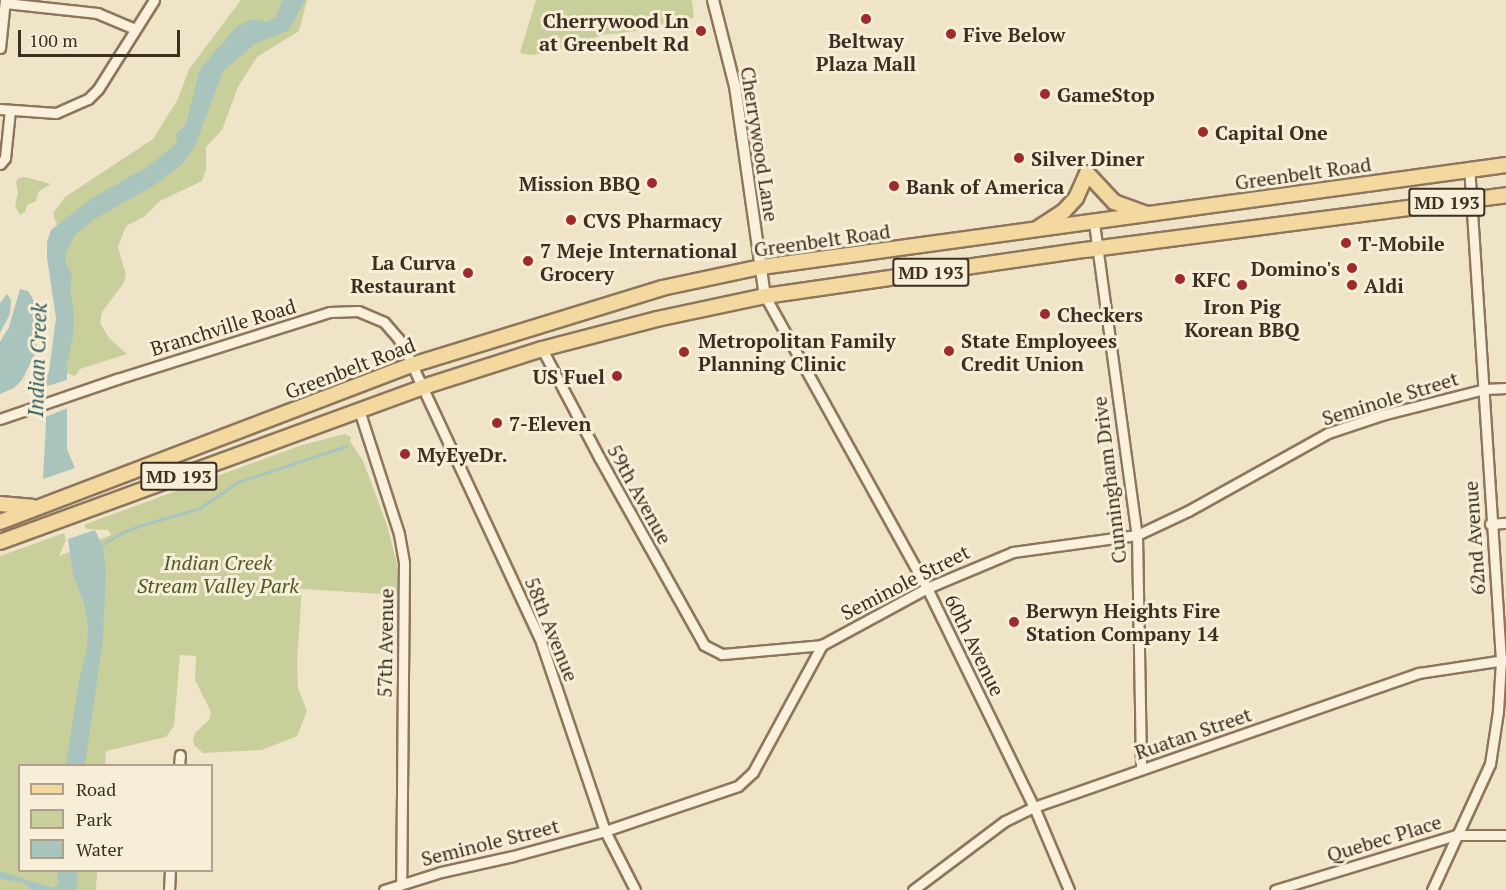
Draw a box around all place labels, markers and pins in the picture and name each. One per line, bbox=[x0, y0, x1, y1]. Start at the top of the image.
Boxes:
place label: Cherrywood Ln at Greenbelt Rd bbox=[539, 8, 689, 55]
marker: Beltway Plaza Mall bbox=[859, 12, 873, 26]
place label: Five Below bbox=[963, 22, 1065, 46]
marker: Cherrywood Ln at Greenbelt Rd bbox=[694, 24, 708, 38]
marker: Five Below bbox=[944, 27, 958, 41]
place label: Beltway Plaza Mall bbox=[816, 28, 916, 75]
place label: GameStop bbox=[1057, 82, 1155, 106]
marker: GameStop bbox=[1038, 87, 1052, 101]
place label: Capital One bbox=[1215, 120, 1328, 144]
marker: Capital One bbox=[1196, 125, 1210, 139]
place label: Silver Diner bbox=[1031, 146, 1144, 170]
marker: Silver Diner bbox=[1012, 151, 1026, 165]
place label: Mission BBQ bbox=[519, 171, 640, 195]
place label: Bank of America bbox=[906, 174, 1065, 198]
marker: Mission BBQ bbox=[645, 176, 659, 190]
marker: Bank of America bbox=[887, 179, 901, 193]
place label: CVS Pharmacy bbox=[583, 208, 722, 232]
marker: CVS Pharmacy bbox=[564, 213, 578, 227]
place label: T-Mobile bbox=[1358, 231, 1445, 255]
marker: T-Mobile bbox=[1339, 236, 1353, 250]
place label: 7 Meje International Grocery bbox=[540, 238, 737, 285]
place label: La Curva Restaurant bbox=[351, 250, 456, 297]
marker: 7 Meje International Grocery bbox=[521, 254, 535, 268]
place label: Domino's bbox=[1251, 256, 1340, 280]
marker: Domino's bbox=[1345, 261, 1359, 275]
marker: La Curva Restaurant bbox=[461, 266, 475, 280]
place label: KFC bbox=[1192, 267, 1231, 291]
marker: KFC bbox=[1173, 272, 1187, 286]
place label: Aldi bbox=[1364, 273, 1404, 297]
marker: Iron Pig Korean BBQ bbox=[1235, 278, 1249, 292]
marker: Aldi bbox=[1345, 278, 1359, 292]
place label: Iron Pig Korean BBQ bbox=[1184, 294, 1300, 341]
place label: Checkers bbox=[1057, 302, 1143, 326]
marker: Checkers bbox=[1038, 307, 1052, 321]
place label: Metropolitan Family Planning Clinic bbox=[698, 328, 896, 375]
place label: State Employees Credit Union bbox=[961, 328, 1117, 375]
marker: Metropolitan Family Planning Clinic bbox=[675, 343, 693, 361]
marker: State Employees Credit Union bbox=[942, 344, 956, 358]
place label: US Fuel bbox=[533, 364, 605, 388]
marker: US Fuel bbox=[610, 369, 624, 383]
place label: 7-Eleven bbox=[509, 411, 591, 435]
marker: 7-Eleven bbox=[490, 416, 504, 430]
place label: MyEyeDr. bbox=[417, 442, 508, 466]
marker: MyEyeDr. bbox=[398, 447, 412, 461]
place label: Berwyn Heights Fire Station Company 14 bbox=[1026, 598, 1220, 645]
marker: Berwyn Heights Fire Station Company 14 bbox=[1007, 615, 1021, 629]

